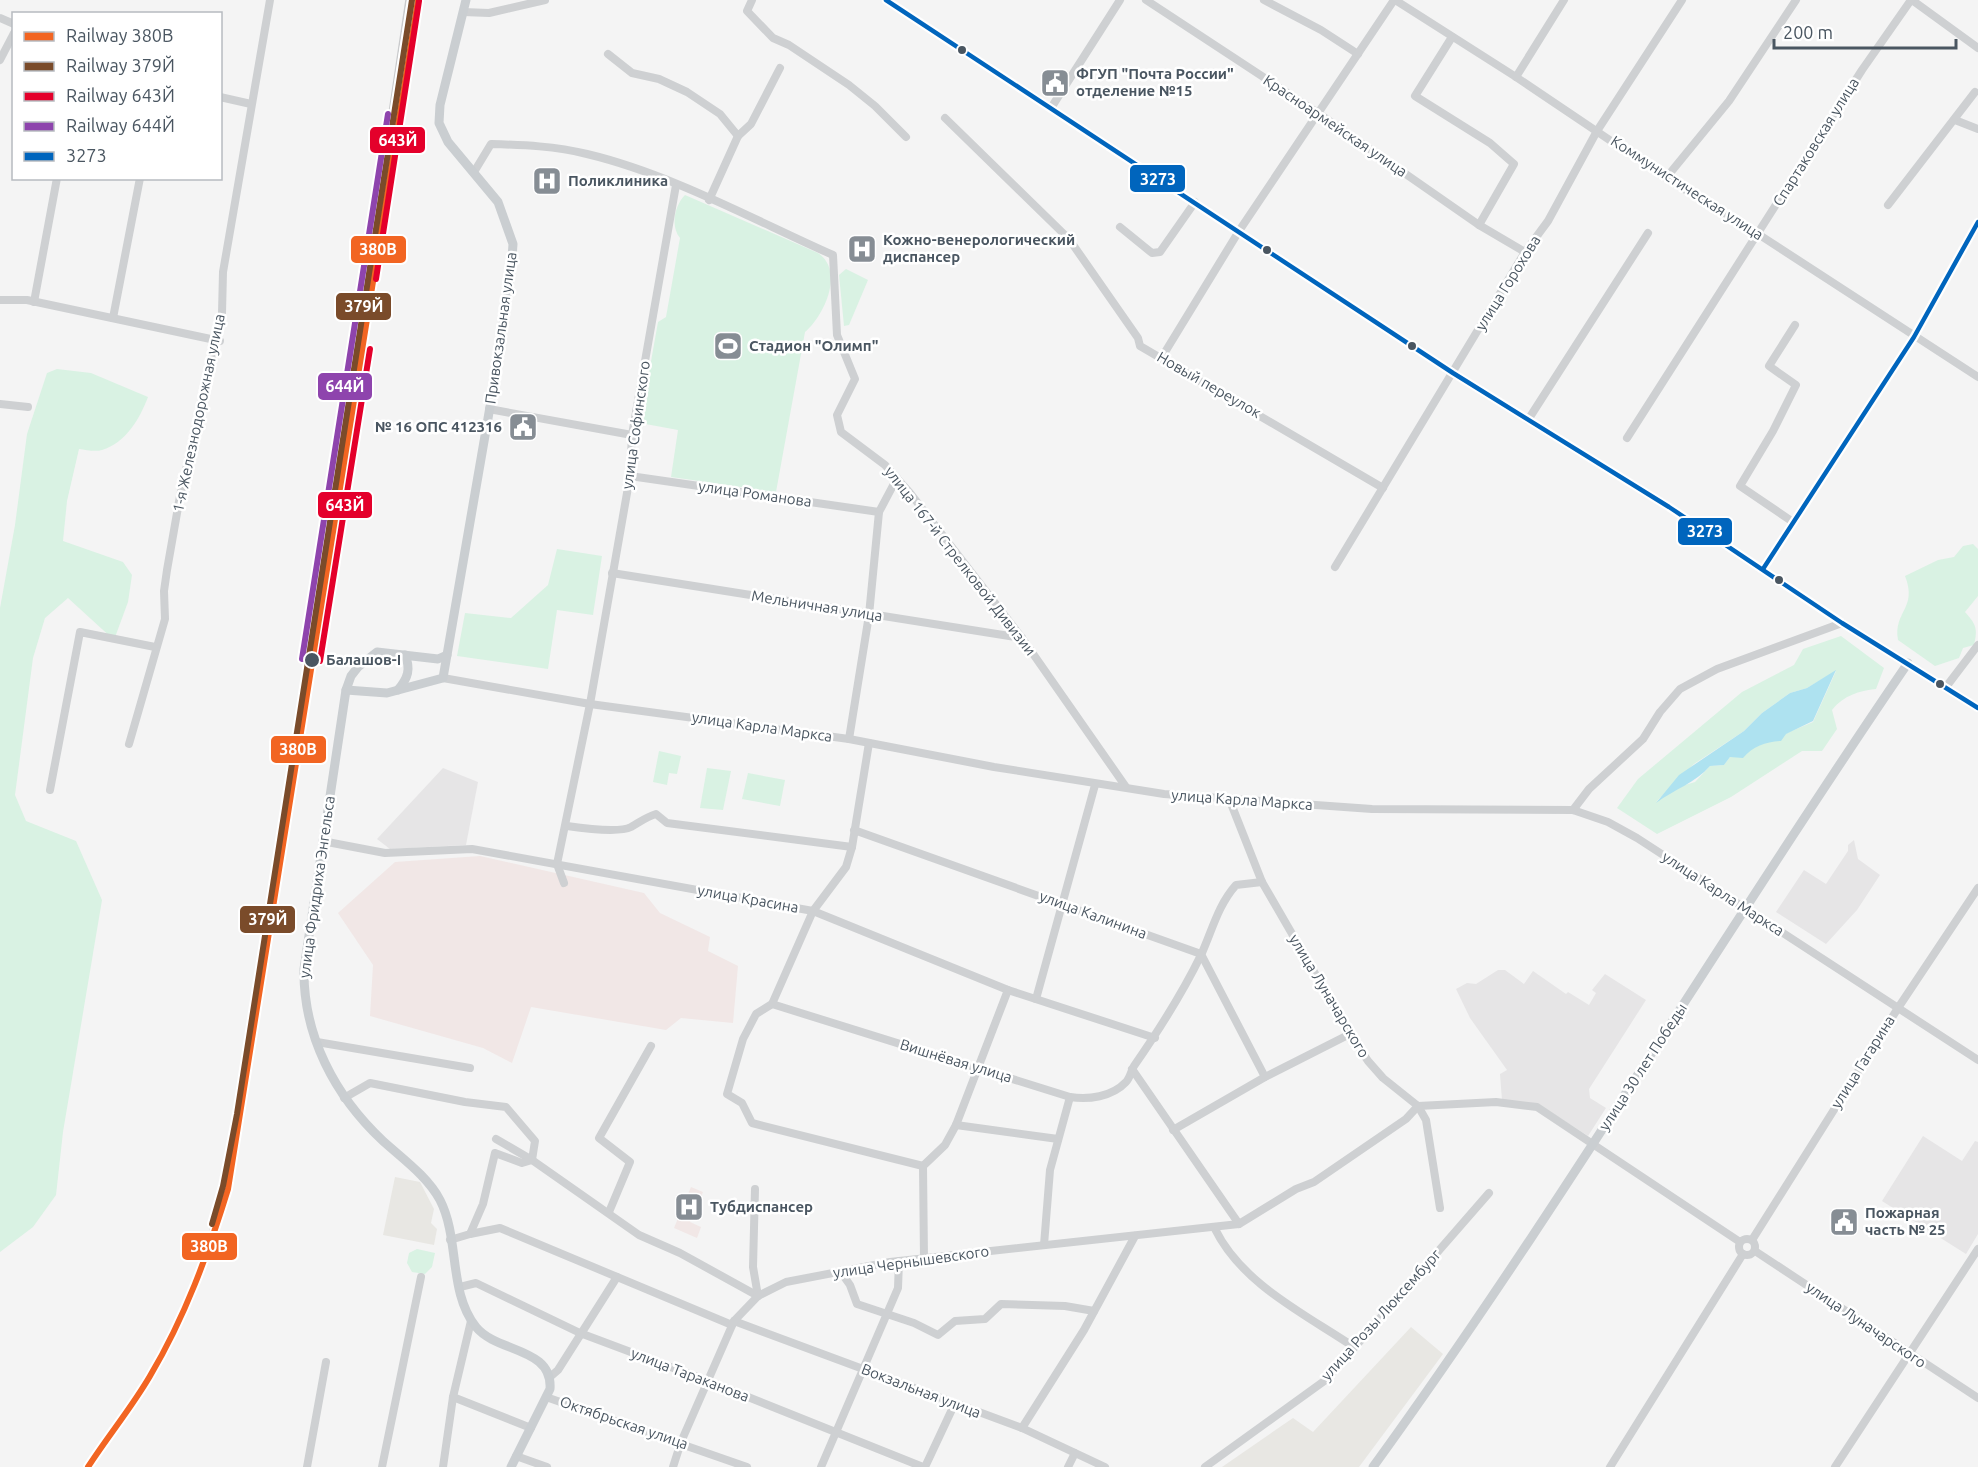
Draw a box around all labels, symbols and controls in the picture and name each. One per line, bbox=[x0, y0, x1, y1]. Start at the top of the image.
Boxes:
legend bbox=[12, 12, 222, 180]
scale bar bbox=[1774, 12, 1956, 50]
text: 200 m bbox=[1783, 22, 1833, 42]
text: Railway 380В bbox=[66, 25, 173, 45]
unlabelled marker bbox=[956, 44, 968, 56]
text: Railway 379Й bbox=[66, 55, 175, 75]
place label: ФГУП "Почта России" отделение №15 bbox=[1076, 65, 1234, 99]
public building icon: ФГУП "Почта России" отделение №15 bbox=[1039, 67, 1071, 99]
street label: Красноармейская улица bbox=[1260, 71, 1410, 180]
street label: Спартаковская улица bbox=[1769, 74, 1862, 209]
text: Railway 643Й bbox=[66, 85, 175, 105]
text: Railway 644Й bbox=[66, 115, 175, 135]
line badge: 643Й bbox=[369, 126, 426, 154]
text: 643Й bbox=[378, 130, 418, 149]
street label: Коммунистическая улица bbox=[1608, 132, 1767, 243]
text: 3273 bbox=[66, 145, 107, 165]
line badge: 3273 bbox=[1129, 164, 1186, 193]
hospital icon: Поликлиника bbox=[531, 165, 563, 197]
text: 3273 bbox=[1140, 170, 1176, 188]
place label: Поликлиника bbox=[568, 172, 668, 189]
place label: Кожно-венерологический диспансер bbox=[883, 231, 1075, 265]
street label: улица Горохова bbox=[1472, 232, 1544, 333]
hospital icon: Кожно-венерологический диспансер bbox=[846, 233, 878, 265]
line badge: 380В bbox=[350, 235, 407, 264]
text: 380В bbox=[359, 240, 397, 258]
unlabelled marker bbox=[1261, 244, 1273, 256]
street label: Привокзальная улица bbox=[481, 251, 520, 405]
line badge: 379Й bbox=[335, 292, 392, 321]
text: 379Й bbox=[344, 296, 384, 315]
street label: 1-я Железнодорожная улица bbox=[169, 312, 228, 514]
sports icon: Стадион "Олимп" bbox=[712, 330, 744, 362]
place label: Стадион "Олимп" bbox=[749, 337, 878, 354]
unlabelled marker bbox=[1406, 340, 1418, 352]
street label: Новый переулок bbox=[1154, 348, 1264, 421]
street label: улица Софинского bbox=[618, 360, 653, 490]
line badge: 644Й bbox=[317, 372, 373, 401]
text: 644Й bbox=[325, 376, 365, 395]
public building icon: № 16 ОПС 412316 bbox=[507, 411, 539, 443]
place label: № 16 ОПС 412316 bbox=[375, 418, 502, 435]
street label: улица 167-й Стрелковой Дивизии bbox=[881, 463, 1039, 658]
street label: улица Романова bbox=[697, 477, 813, 510]
line badge: 643Й bbox=[317, 491, 373, 519]
text: 643Й bbox=[325, 495, 365, 514]
line badge: 3273 bbox=[1677, 517, 1733, 546]
text: 3273 bbox=[1687, 522, 1723, 540]
unlabelled marker bbox=[1773, 574, 1785, 586]
street label: Мельничная улица bbox=[750, 587, 884, 624]
marker: Балашов-I bbox=[303, 651, 321, 669]
place label: Балашов-I bbox=[326, 651, 401, 668]
unlabelled marker bbox=[1934, 678, 1946, 690]
street label: улица Карла Маркса bbox=[691, 708, 833, 745]
line badge: 380В bbox=[270, 735, 327, 764]
text: 380В bbox=[279, 740, 317, 758]
street label: улица Карла Маркса bbox=[1171, 786, 1313, 813]
street label: улица Фридриха Энгельса bbox=[295, 795, 338, 979]
street label: улица Карла Маркса bbox=[1659, 848, 1787, 939]
street label: улица Красина bbox=[696, 881, 800, 916]
street label: улица Калинина bbox=[1037, 887, 1149, 942]
line badge: 379Й bbox=[239, 905, 296, 934]
text: 379Й bbox=[248, 909, 288, 928]
street label: улица Луначарского bbox=[1286, 931, 1373, 1061]
street label: улица 30 лет Победы bbox=[1595, 1000, 1690, 1133]
street label: улица Гагарина bbox=[1827, 1012, 1898, 1111]
street label: Вишнёвая улица bbox=[898, 1035, 1014, 1086]
hospital icon: Тубдиспансер bbox=[673, 1191, 705, 1223]
place label: Тубдиспансер bbox=[710, 1198, 813, 1215]
place label: Пожарная часть № 25 bbox=[1865, 1204, 1946, 1238]
public building icon: Пожарная часть № 25 bbox=[1828, 1206, 1860, 1238]
line badge: 380В bbox=[181, 1232, 238, 1261]
text: 380В bbox=[190, 1237, 228, 1255]
street label: улица Чернышевского bbox=[832, 1242, 990, 1281]
street label: улица Розы Люксембург bbox=[1317, 1246, 1444, 1384]
street label: улица Луначарского bbox=[1803, 1278, 1929, 1371]
street label: улица Тараканова bbox=[629, 1344, 752, 1405]
street label: Вокзальная улица bbox=[859, 1360, 983, 1421]
street label: Октябрьская улица bbox=[558, 1393, 690, 1452]

